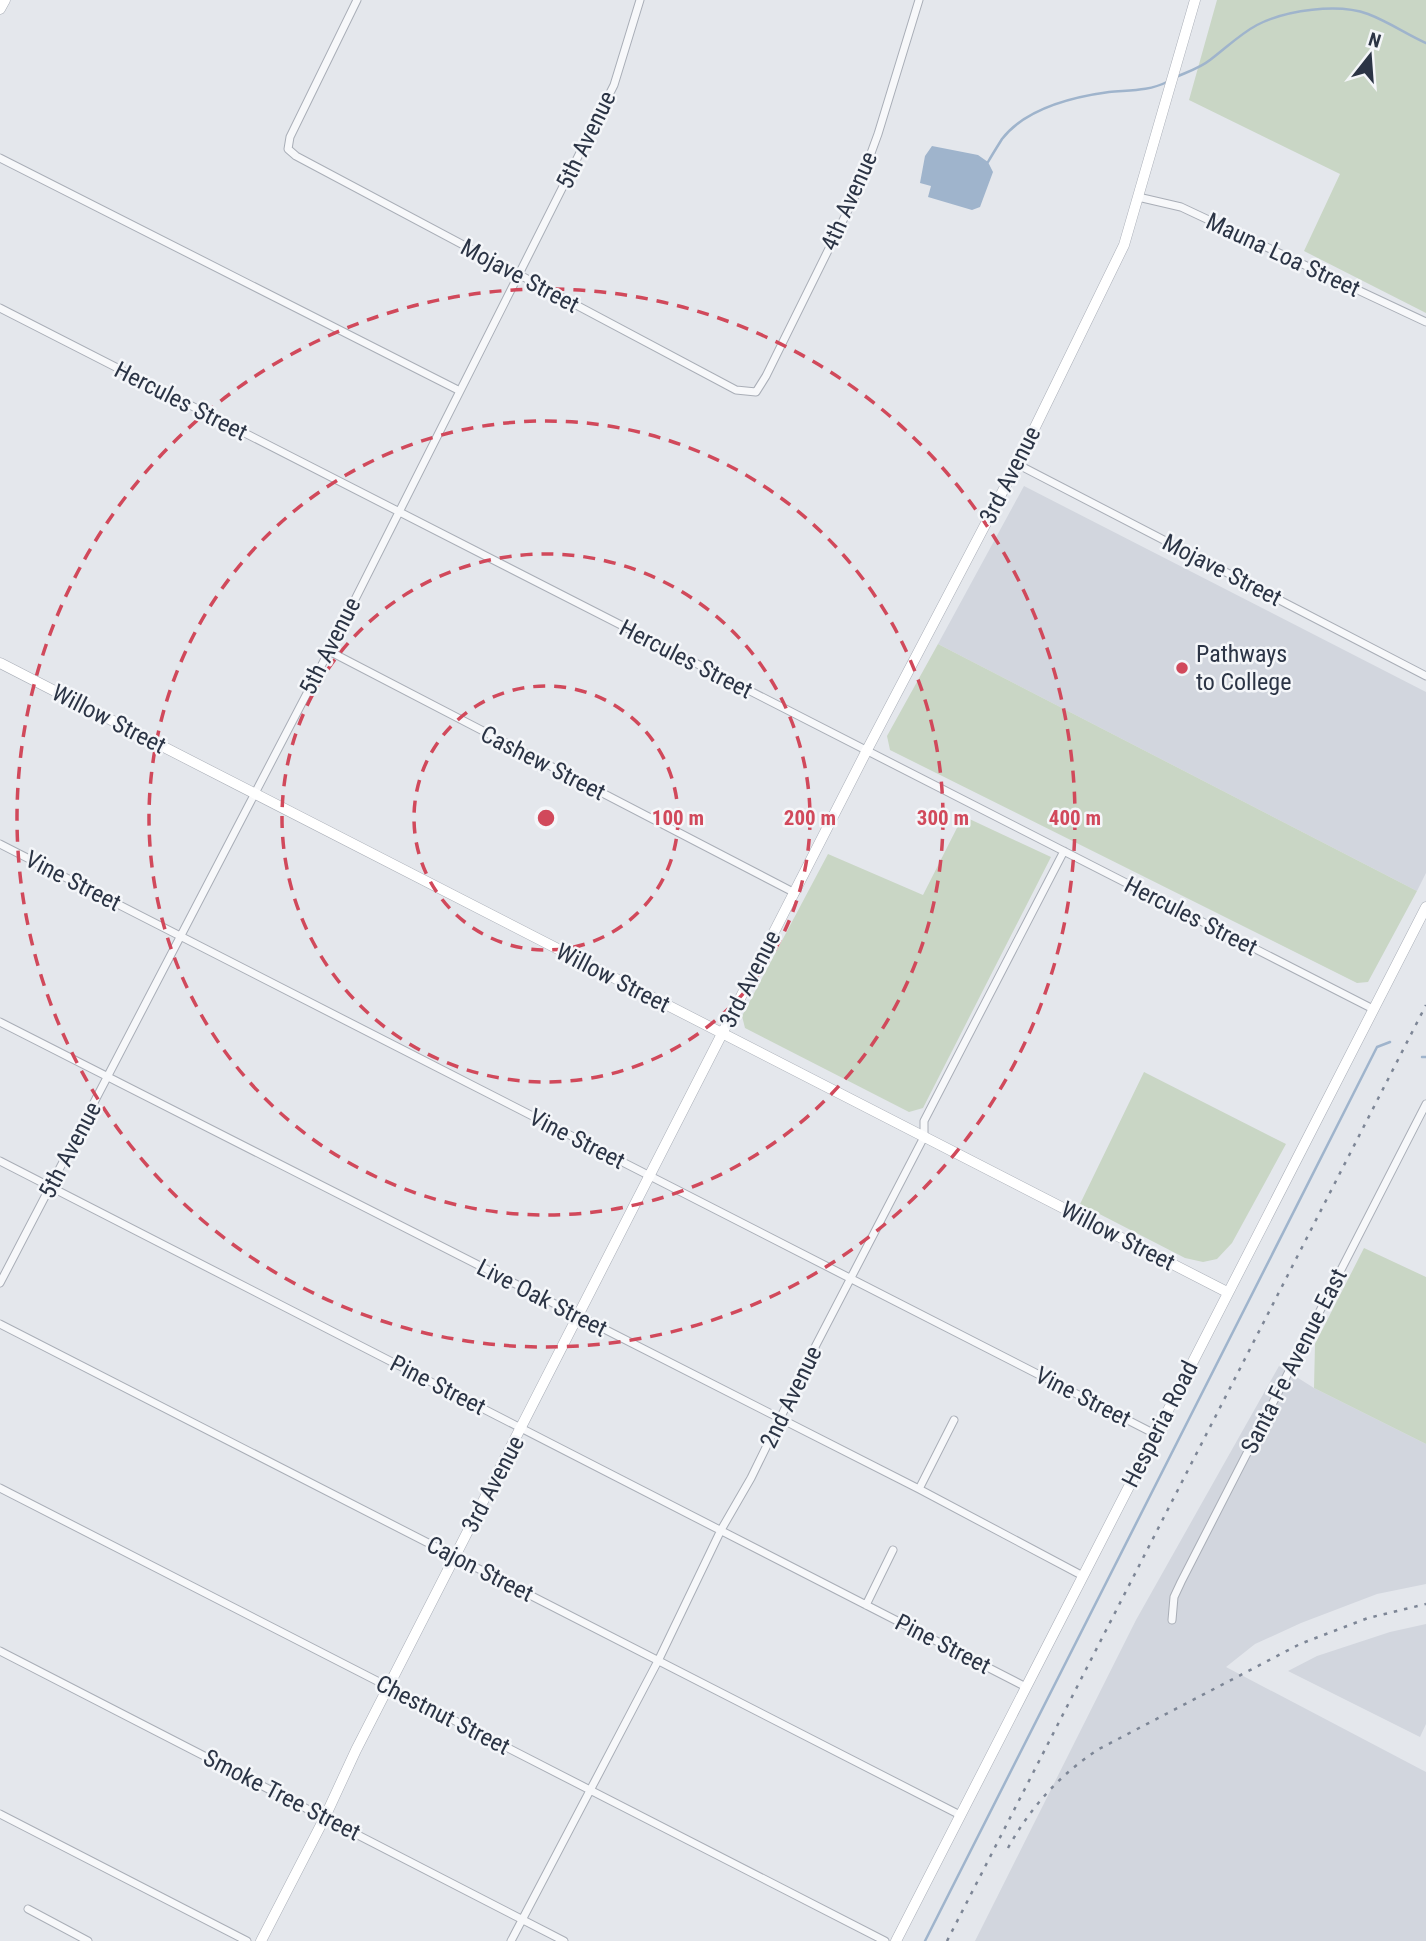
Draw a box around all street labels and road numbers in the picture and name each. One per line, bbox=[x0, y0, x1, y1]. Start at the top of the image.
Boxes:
street label: 5th Avenue bbox=[550, 87, 622, 193]
street label: 4th Avenue bbox=[815, 147, 883, 255]
street label: Mauna Loa Street bbox=[1202, 207, 1364, 303]
street label: Mojave Street bbox=[456, 233, 584, 319]
street label: Hercules Street bbox=[110, 356, 252, 446]
street label: 3rd Avenue bbox=[974, 422, 1046, 528]
street label: Mojave Street bbox=[1158, 528, 1286, 612]
street label: 5th Avenue bbox=[294, 593, 366, 699]
street label: Hercules Street bbox=[615, 614, 757, 704]
street label: Willow Street bbox=[47, 678, 171, 760]
street label: Cashew Street bbox=[476, 720, 610, 806]
street label: Vine Street bbox=[20, 845, 126, 917]
street label: Hercules Street bbox=[1120, 871, 1262, 961]
street label: 3rd Avenue bbox=[714, 926, 786, 1032]
street label: Willow Street bbox=[551, 937, 675, 1019]
street label: 5th Avenue bbox=[33, 1097, 107, 1203]
street label: Vine Street bbox=[524, 1103, 630, 1175]
street label: Willow Street bbox=[1056, 1195, 1180, 1277]
street label: Live Oak Street bbox=[472, 1253, 612, 1343]
street label: Santa Fe Avenue East bbox=[1235, 1264, 1353, 1458]
street label: 2nd Avenue bbox=[754, 1341, 828, 1453]
street label: Pine Street bbox=[386, 1349, 490, 1421]
street label: Hesperia Road bbox=[1116, 1356, 1204, 1492]
street label: Vine Street bbox=[1030, 1361, 1136, 1433]
street label: 3rd Avenue bbox=[456, 1431, 530, 1537]
street label: Cajon Street bbox=[422, 1530, 538, 1608]
street label: Pine Street bbox=[891, 1608, 995, 1680]
street label: Chestnut Street bbox=[371, 1669, 515, 1761]
street label: Smoke Tree Street bbox=[199, 1743, 365, 1847]

